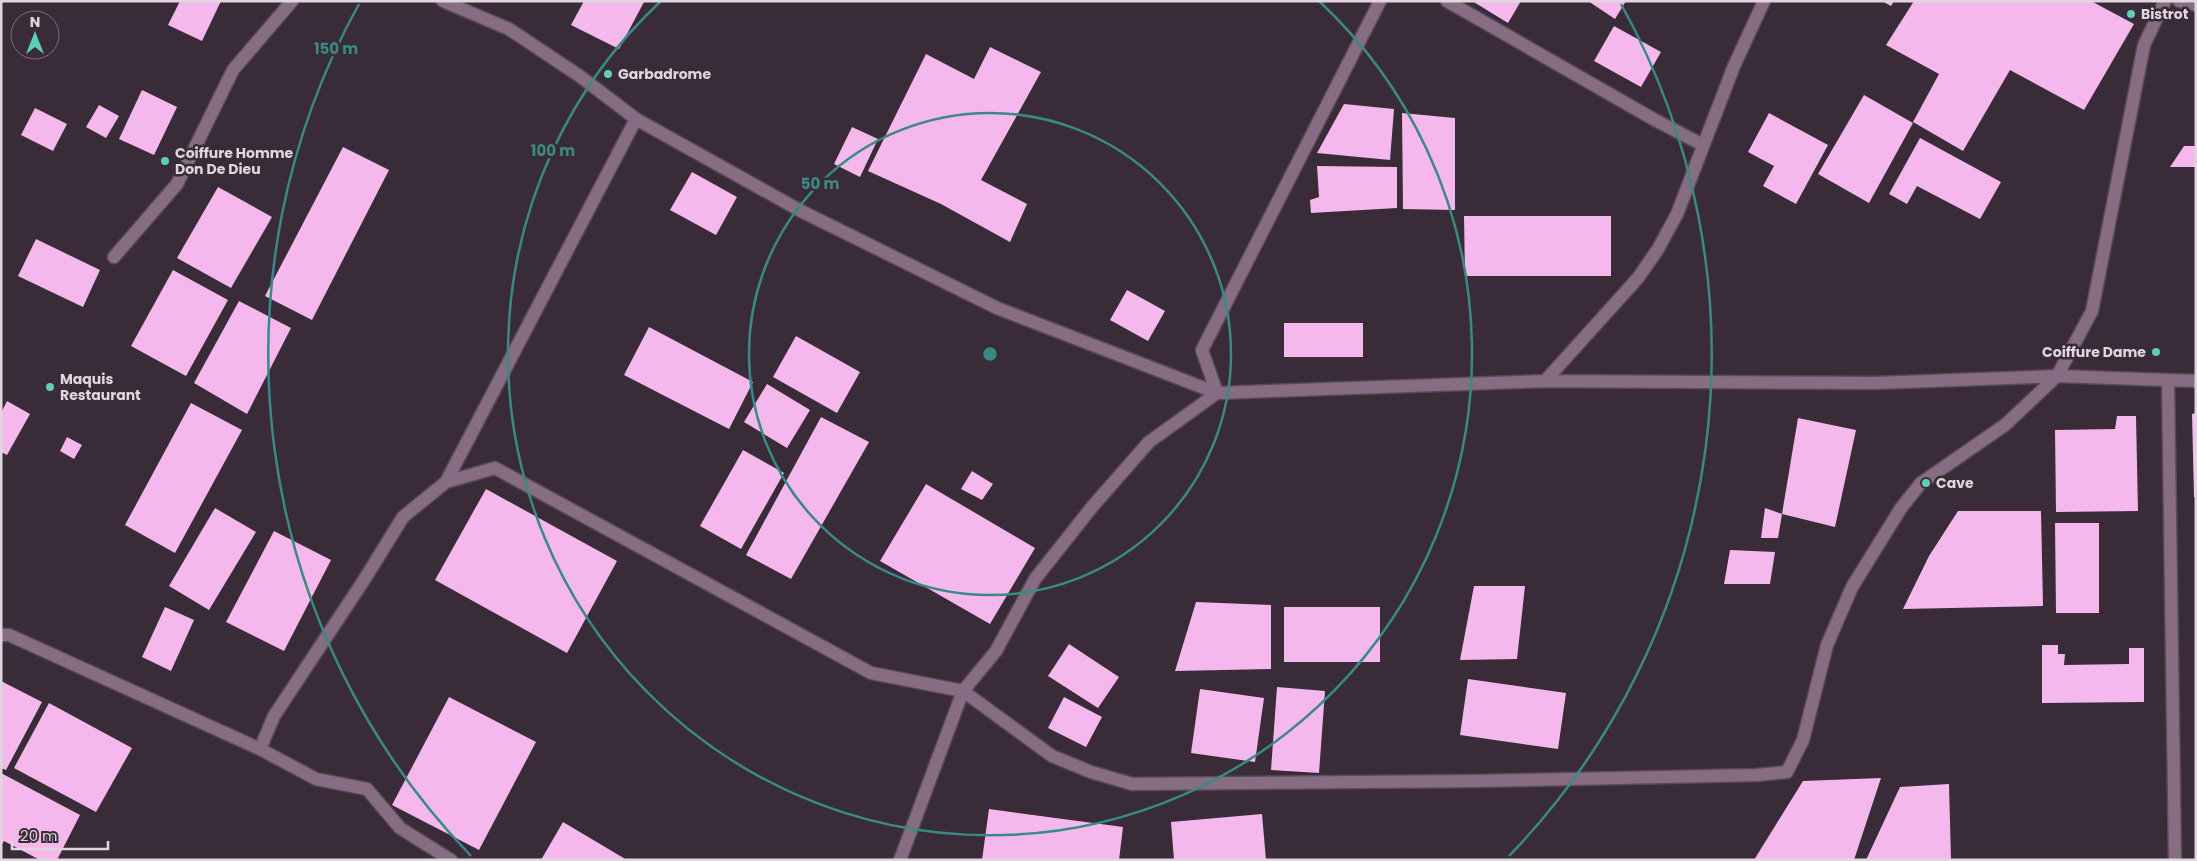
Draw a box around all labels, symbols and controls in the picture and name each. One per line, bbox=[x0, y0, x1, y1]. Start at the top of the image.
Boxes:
place label: Bistrot bbox=[2141, 4, 2189, 24]
marker: Bistrot bbox=[2125, 8, 2137, 20]
north arrow bbox=[10, 10, 60, 60]
text: N bbox=[30, 12, 40, 32]
text: 150 m bbox=[314, 38, 358, 59]
place label: Garbadrome bbox=[618, 64, 711, 84]
marker: Garbadrome bbox=[602, 68, 614, 80]
text: 100 m bbox=[531, 140, 575, 161]
place label: Coiffure Homme Don De Dieu bbox=[175, 143, 294, 179]
marker: Coiffure Homme Don De Dieu bbox=[159, 155, 171, 167]
text: 50 m bbox=[801, 173, 839, 194]
place label: Coiffure Dame bbox=[2042, 342, 2146, 362]
centre of rings bbox=[981, 345, 999, 363]
marker: Coiffure Dame bbox=[2150, 346, 2162, 358]
place label: Maquis Restaurant bbox=[60, 369, 141, 405]
marker: Maquis Restaurant bbox=[44, 381, 56, 393]
place label: Cave bbox=[1936, 473, 1974, 493]
marker: Cave bbox=[1920, 477, 1932, 489]
scale bar bbox=[12, 818, 109, 850]
text: 20 m bbox=[20, 825, 58, 846]

